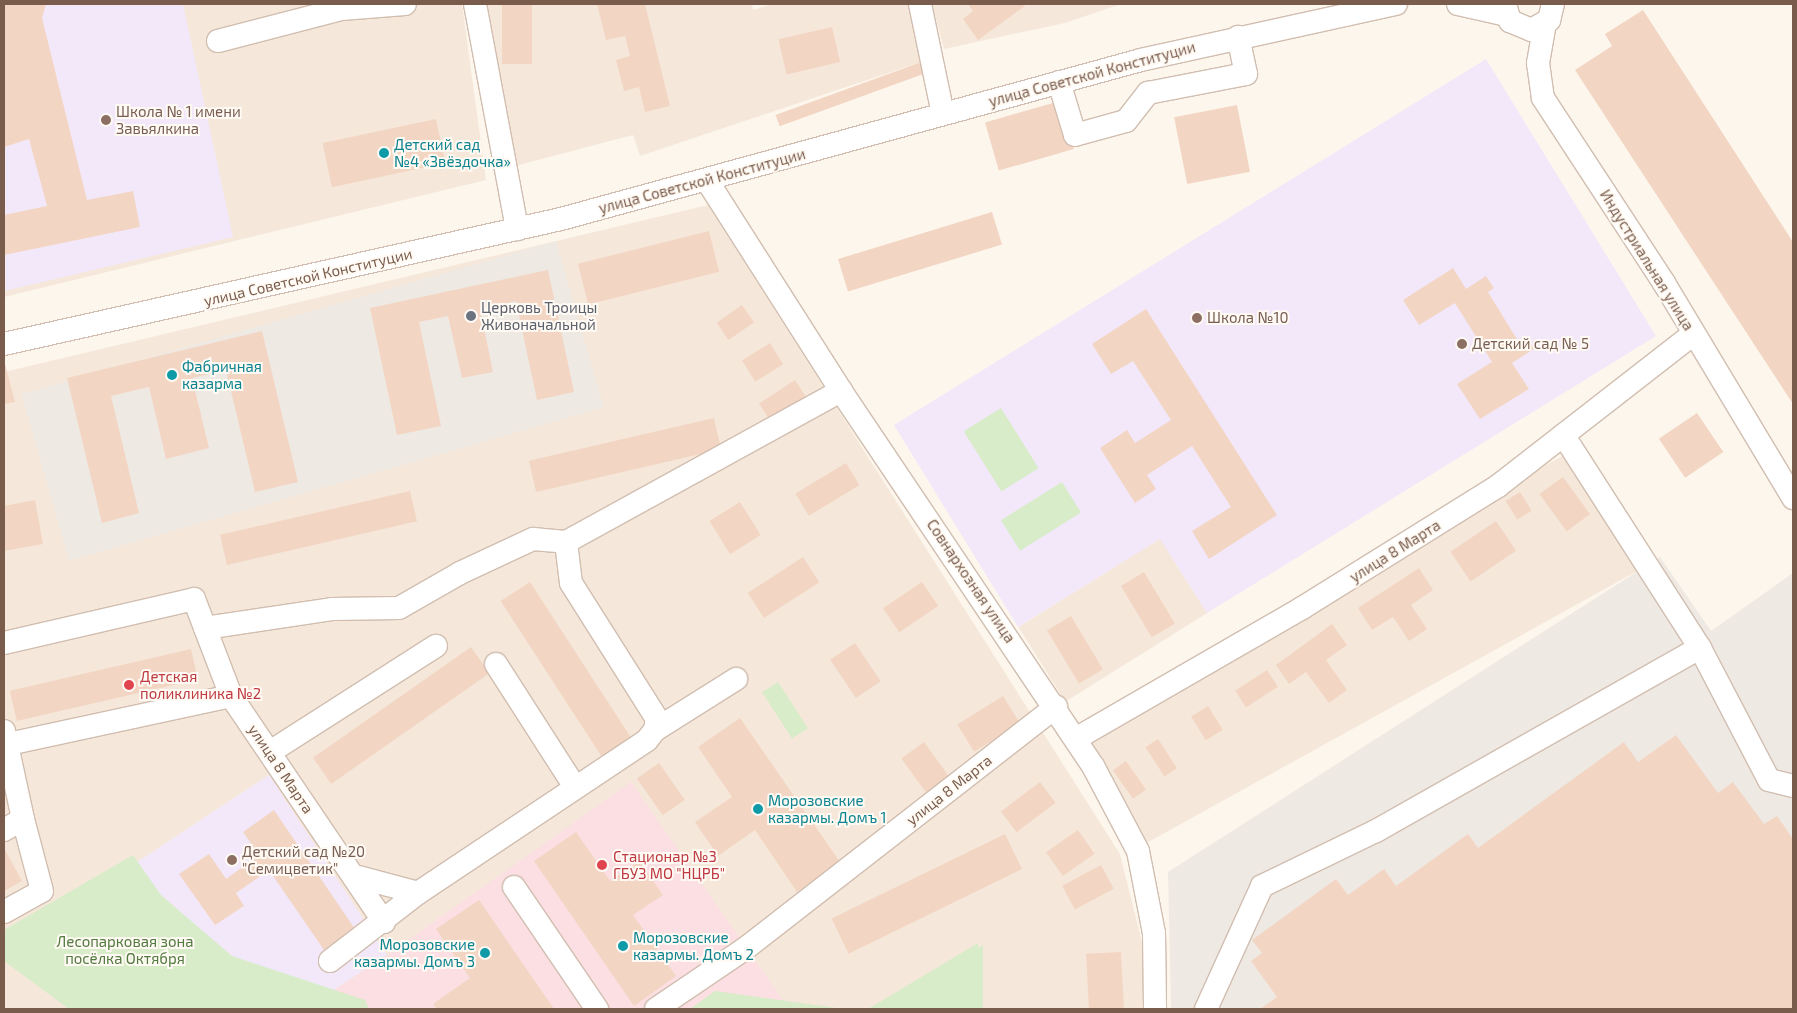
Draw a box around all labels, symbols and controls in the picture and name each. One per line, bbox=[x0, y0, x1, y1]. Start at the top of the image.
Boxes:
street label: улица Советской Конституции bbox=[987, 38, 1197, 110]
place label: Школа № 1 имени Завьялкина bbox=[116, 102, 241, 137]
marker: Школа № 1 имени Завьялкина bbox=[100, 114, 112, 126]
place label: Детский сад №4 «Звёздочка» bbox=[394, 135, 511, 170]
street label: улица Советской Конституции bbox=[597, 145, 807, 217]
marker: Детский сад №4 «Звёздочка» bbox=[378, 147, 390, 159]
street label: Индустриальная улица bbox=[1596, 186, 1698, 334]
street label: улица Советской Конституции bbox=[202, 244, 414, 310]
place label: Церковь Троицы Живоначальной bbox=[481, 298, 597, 333]
place label: Школа №10 bbox=[1207, 309, 1288, 327]
marker: Церковь Троицы Живоначальной bbox=[465, 310, 477, 322]
marker: Школа №10 bbox=[1191, 312, 1203, 324]
place label: Детский сад № 5 bbox=[1472, 335, 1589, 353]
marker: Детский сад № 5 bbox=[1456, 338, 1468, 350]
place label: Фабричная казарма bbox=[182, 357, 262, 392]
marker: Фабричная казарма bbox=[166, 369, 178, 381]
street label: Совнархозная улица bbox=[923, 516, 1019, 646]
street label: улица 8 Марта bbox=[1346, 516, 1444, 586]
place label: Детская поликлиника №2 bbox=[140, 667, 261, 702]
marker: Детская поликлиника №2 bbox=[122, 678, 136, 692]
street label: улица 8 Марта bbox=[245, 721, 317, 817]
street label: улица 8 Марта bbox=[903, 751, 995, 829]
place label: Морозовские казармы. Домъ 1 bbox=[768, 791, 887, 826]
marker: Морозовские казармы. Домъ 1 bbox=[752, 803, 764, 815]
place label: Детский сад №20 "Семицветик" bbox=[242, 842, 365, 877]
place label: Стационар №3 ГБУЗ МО "НЦРБ" bbox=[613, 847, 725, 882]
marker: Детский сад №20 "Семицветик" bbox=[226, 854, 238, 866]
marker: Стационар №3 ГБУЗ МО "НЦРБ" bbox=[595, 858, 609, 872]
place label: Морозовские казармы. Домъ 2 bbox=[633, 928, 754, 963]
park label: Лесопарковая зона посёлка Октября bbox=[57, 932, 193, 967]
place label: Морозовские казармы. Домъ 3 bbox=[354, 935, 475, 970]
marker: Морозовские казармы. Домъ 2 bbox=[617, 940, 629, 952]
marker: Морозовские казармы. Домъ 3 bbox=[479, 947, 491, 959]

